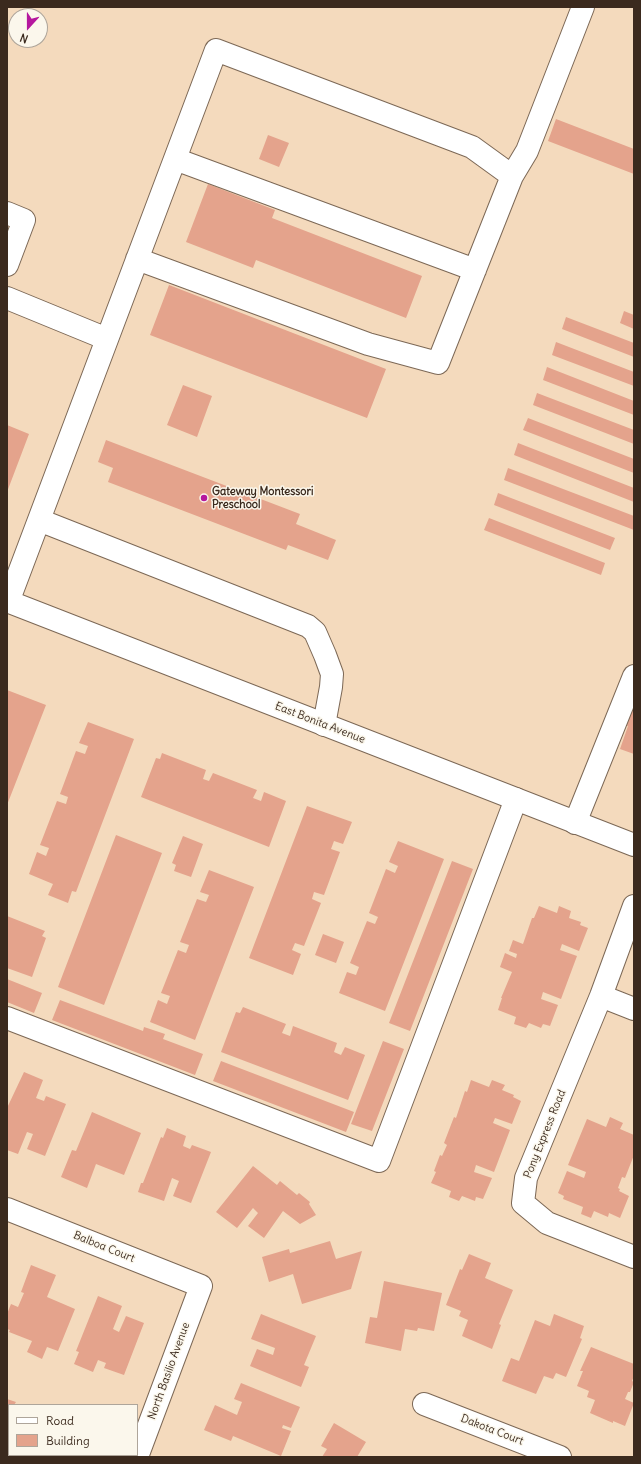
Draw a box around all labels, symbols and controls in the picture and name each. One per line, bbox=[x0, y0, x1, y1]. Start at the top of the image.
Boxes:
north arrow bbox=[8, 8, 48, 48]
text: N bbox=[18, 30, 30, 46]
place label: Gateway Montessori Preschool bbox=[212, 485, 313, 511]
marker: Gateway Montessori Preschool bbox=[199, 493, 209, 503]
street label: East Bonita Avenue bbox=[273, 700, 367, 746]
street label: Pony Express Road bbox=[521, 1088, 569, 1180]
street label: Balboa Court bbox=[71, 1229, 137, 1265]
street label: North Basilio Avenue bbox=[145, 1321, 193, 1421]
legend bbox=[8, 1404, 138, 1456]
street label: Dakota Court bbox=[459, 1412, 525, 1448]
text: Road bbox=[46, 1413, 74, 1428]
text: Building bbox=[46, 1433, 90, 1448]

